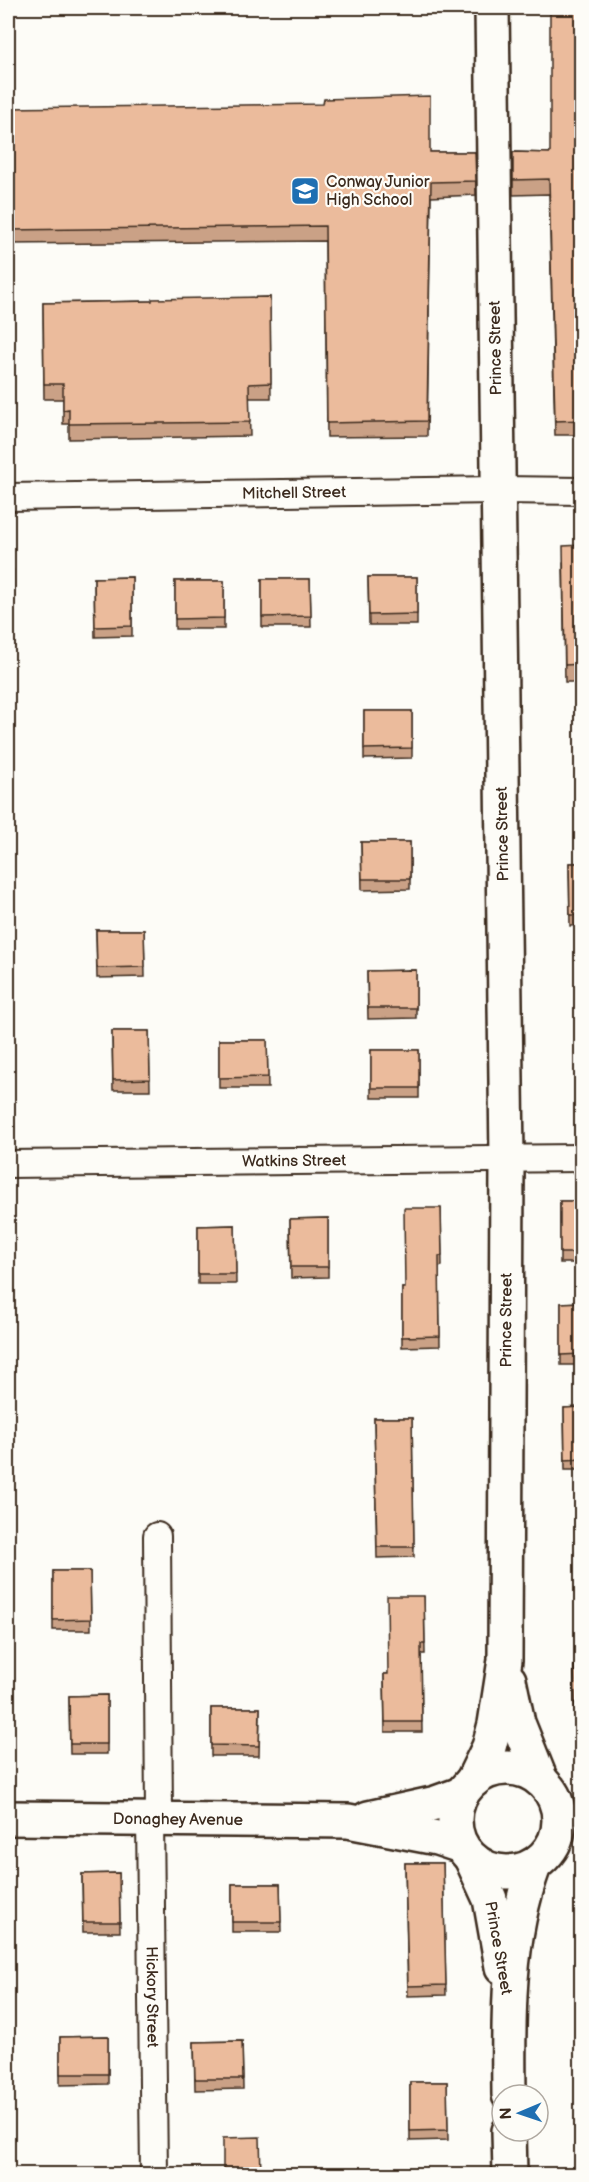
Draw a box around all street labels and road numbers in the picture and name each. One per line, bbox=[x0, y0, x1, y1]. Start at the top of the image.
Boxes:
street label: Prince Street bbox=[486, 300, 506, 395]
street label: Mitchell Street bbox=[242, 483, 346, 503]
street label: Prince Street bbox=[493, 786, 513, 881]
street label: Watkins Street bbox=[242, 1151, 346, 1171]
street label: Prince Street bbox=[497, 1273, 516, 1368]
street label: Donaghey Avenue bbox=[113, 1809, 244, 1830]
street label: Prince Street bbox=[480, 1900, 516, 1996]
street label: Hickory Street bbox=[142, 1946, 162, 2048]

